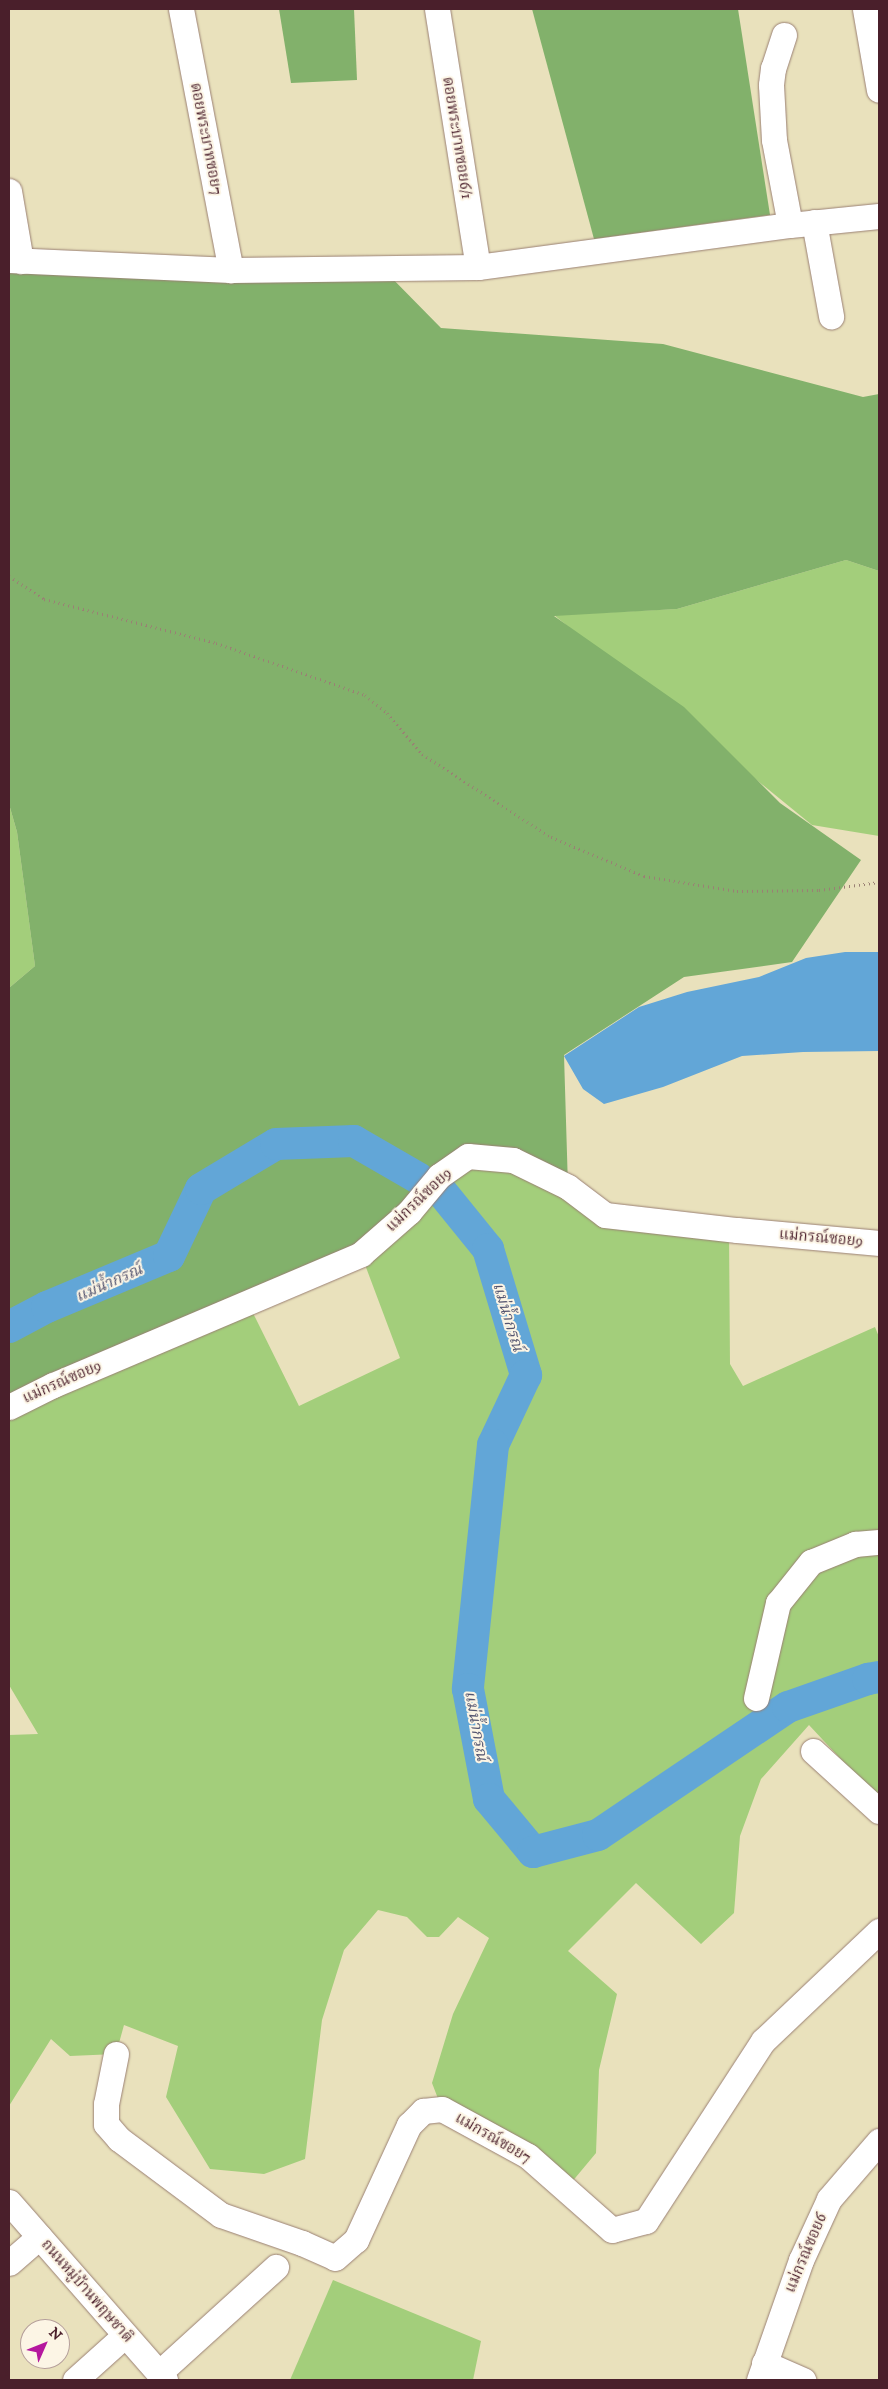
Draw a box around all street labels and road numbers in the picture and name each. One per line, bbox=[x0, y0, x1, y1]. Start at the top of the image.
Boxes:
street label: ดอยพระบาทซอย6/1 bbox=[438, 76, 476, 200]
street label: ดอยพระบาทซอย7 bbox=[186, 81, 226, 197]
street label: แม่กรณ์ซอย9 bbox=[382, 1164, 456, 1236]
street label: แม่กรณ์ซอย9 bbox=[778, 1225, 864, 1251]
street label: แม่กรณ์ซอย9 bbox=[20, 1357, 104, 1407]
street label: แม่กรณ์ซอย7 bbox=[452, 2109, 534, 2167]
street label: แม่กรณ์ซอย6 bbox=[781, 2211, 831, 2295]
street label: ถนนหมู่บ้านพฤษชาติ bbox=[37, 2236, 137, 2346]

